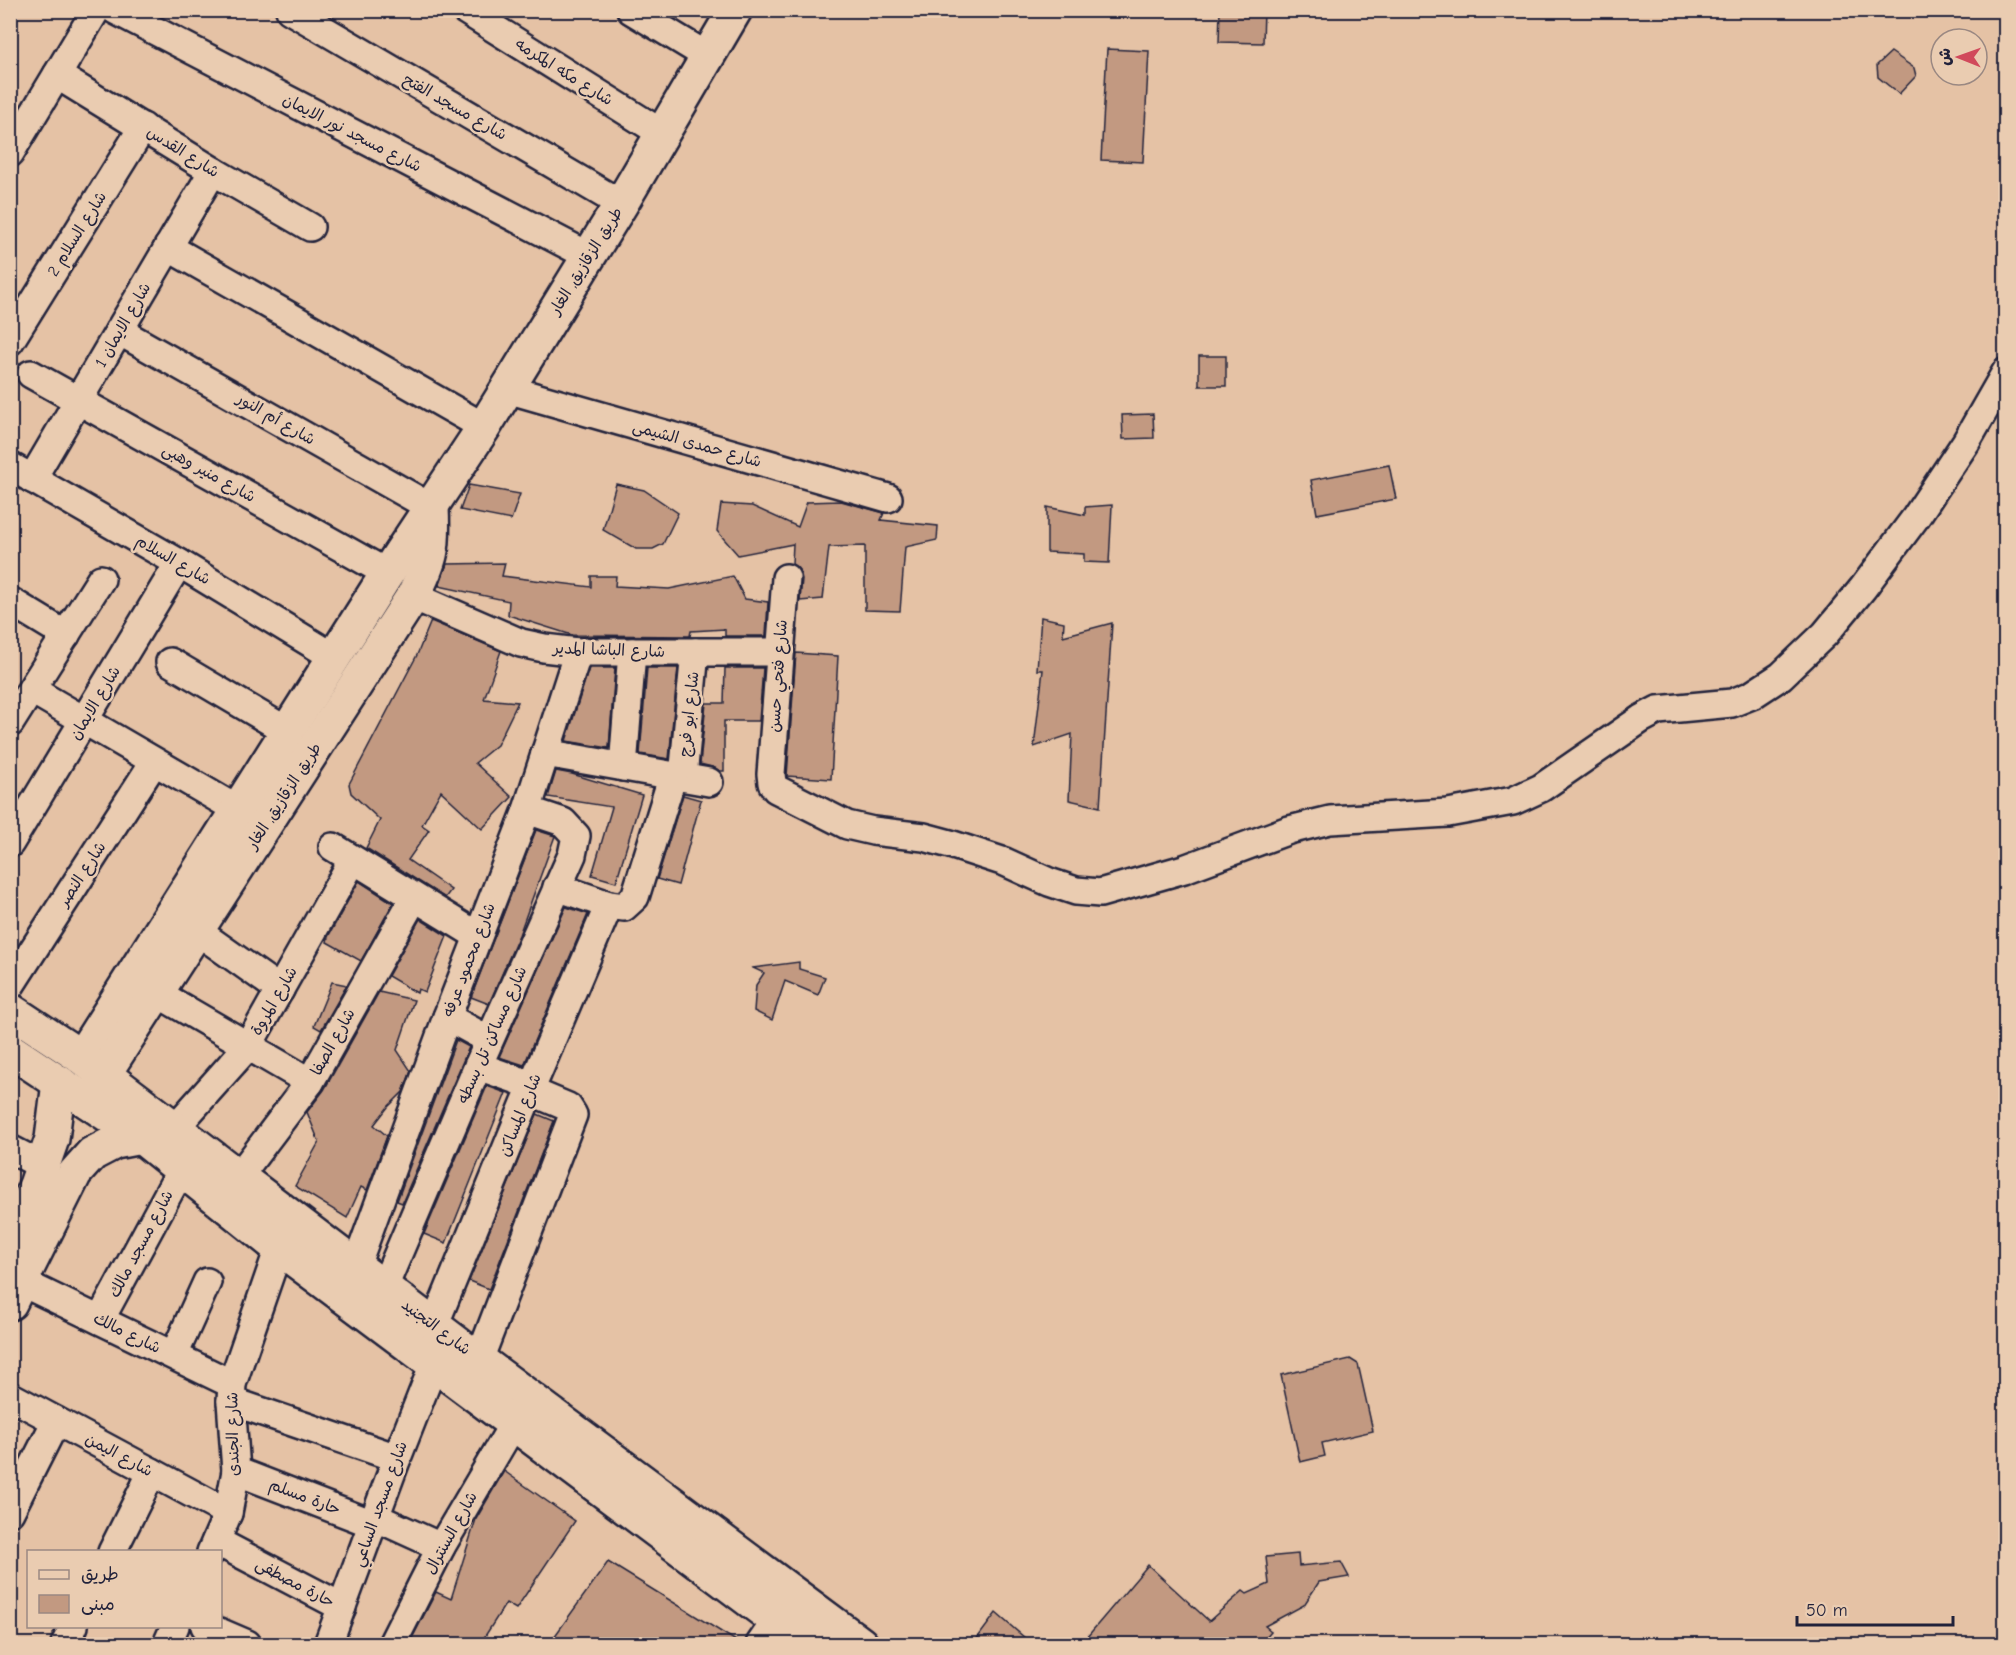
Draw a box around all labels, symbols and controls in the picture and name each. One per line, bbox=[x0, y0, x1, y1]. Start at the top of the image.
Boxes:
north arrow bbox=[1929, 27, 1989, 87]
street label: شارع مكه المكرمه bbox=[511, 35, 616, 111]
text: ش bbox=[1936, 48, 1954, 66]
street label: شارع مسجد الفتح bbox=[399, 70, 510, 146]
street label: شارع مسجد نور الايمان bbox=[279, 90, 424, 178]
street label: شارع القدس bbox=[143, 123, 222, 183]
street label: شارع السلام 2 bbox=[44, 188, 113, 281]
street label: طريق الزقازيق, الغار bbox=[545, 204, 626, 320]
street label: شارع الايمان 1 bbox=[92, 280, 156, 371]
street label: شارع أم النور bbox=[231, 388, 318, 451]
street label: شارع حمدى الشيمى bbox=[630, 417, 763, 473]
street label: شارع منير وهبى bbox=[158, 440, 259, 508]
street label: شارع السلام bbox=[131, 531, 213, 591]
street label: شارع فتحي حسن bbox=[765, 619, 796, 733]
street label: شارع الباشا المدير bbox=[550, 639, 665, 663]
street label: شارع الايمان bbox=[66, 663, 126, 744]
street label: شارع ابو فرج bbox=[676, 670, 704, 758]
street label: طريق الزقازيق, الغار bbox=[242, 739, 325, 854]
street label: شارع النصر bbox=[53, 838, 111, 912]
street label: شارع محمود عرفه bbox=[439, 900, 501, 1020]
street label: شارع المروة bbox=[247, 964, 303, 1039]
street label: شارع مساكن تل بسطه bbox=[454, 964, 532, 1107]
street label: شارع الصفا bbox=[307, 1005, 361, 1080]
street label: شارع المساكن bbox=[495, 1071, 547, 1160]
street label: شارع مسجد مالك bbox=[105, 1187, 179, 1302]
street label: شارع التجنيد bbox=[397, 1295, 474, 1360]
street label: شارع مالك bbox=[90, 1309, 164, 1359]
street label: شارع الجندى bbox=[223, 1392, 245, 1476]
street label: شارع اليمن bbox=[81, 1430, 156, 1482]
street label: شارع مسجد الساعي bbox=[349, 1439, 416, 1571]
street label: حارة مسلم bbox=[266, 1475, 343, 1522]
street label: شارع السنترال bbox=[421, 1489, 483, 1578]
legend bbox=[27, 1550, 222, 1628]
street label: حارة مصطفى bbox=[252, 1555, 338, 1612]
text: طريق bbox=[81, 1564, 119, 1585]
scale bar bbox=[1797, 1589, 1953, 1627]
text: مبنى bbox=[81, 1594, 115, 1615]
text: 50 m bbox=[1806, 1600, 1848, 1621]

